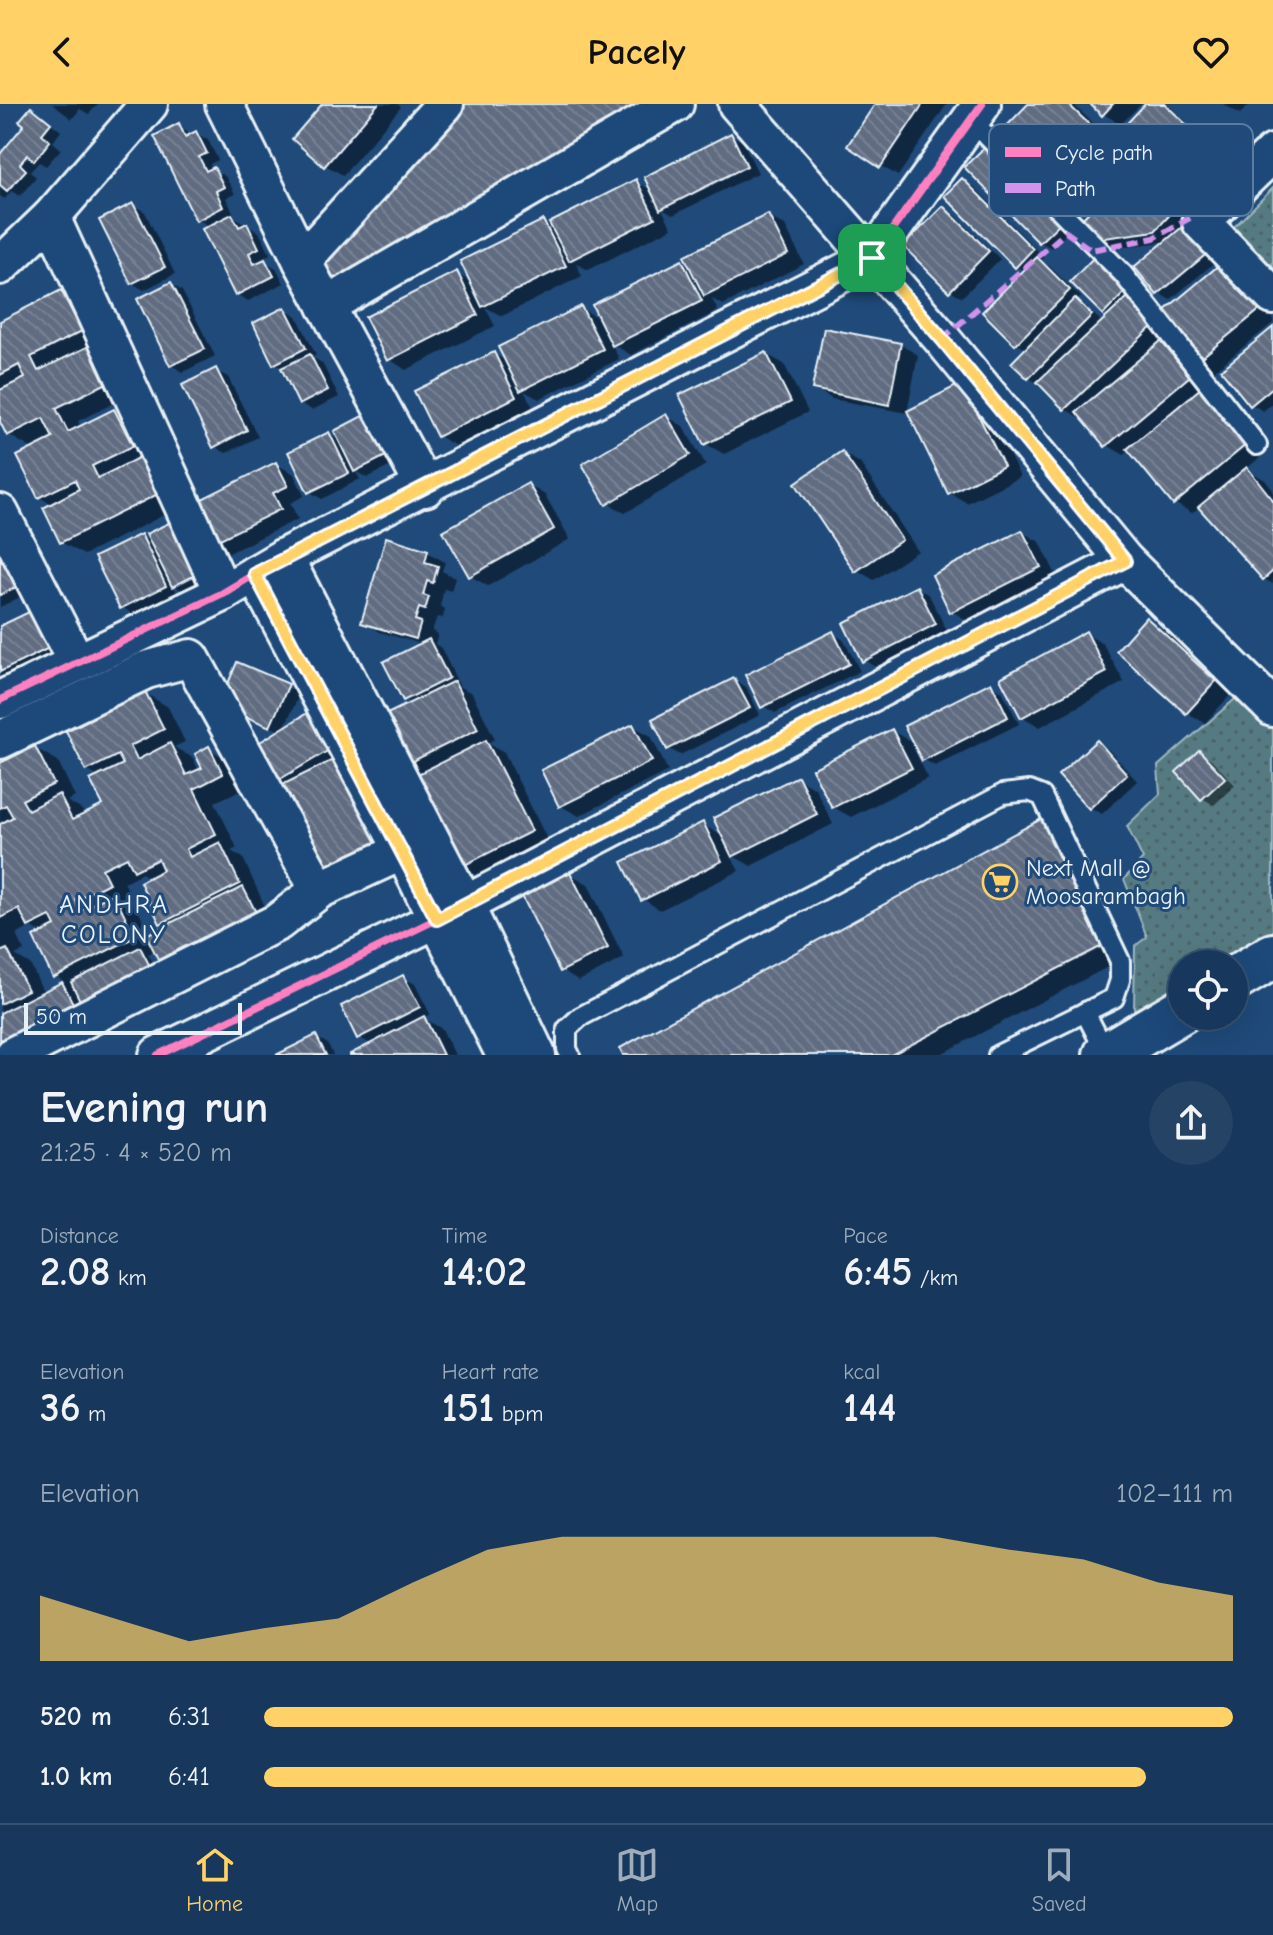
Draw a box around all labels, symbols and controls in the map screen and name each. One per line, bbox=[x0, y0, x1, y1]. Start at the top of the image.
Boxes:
icon: back bbox=[40, 30, 84, 74]
icon: heart bbox=[1189, 30, 1233, 74]
text: Pacely bbox=[588, 32, 685, 73]
legend bbox=[989, 124, 1253, 216]
text: Cycle path bbox=[1055, 140, 1153, 166]
text: Path bbox=[1055, 176, 1096, 202]
pin bbox=[838, 224, 906, 292]
icon: arrive bbox=[850, 236, 894, 280]
place label: Next Mall @ Moosarambagh bbox=[1026, 854, 1186, 910]
supermarket icon: Next Mall @ Moosarambagh bbox=[981, 863, 1019, 901]
district label: ANDHRA COLONY bbox=[59, 890, 169, 950]
map controls bbox=[1168, 950, 1248, 1030]
button: locate bbox=[1168, 950, 1248, 1030]
scale bar bbox=[24, 999, 242, 1035]
text: 50 m bbox=[36, 1004, 87, 1030]
button: share bbox=[1149, 1081, 1233, 1165]
text: Evening run bbox=[40, 1082, 268, 1133]
text: 21:25 · 4 × 520 m bbox=[40, 1138, 232, 1168]
text: Distance bbox=[40, 1223, 119, 1249]
text: Time bbox=[442, 1223, 487, 1249]
text: Pace bbox=[843, 1223, 888, 1249]
text: 2.08 bbox=[40, 1249, 111, 1295]
text: 14:02 bbox=[442, 1249, 527, 1295]
text: 6:45 bbox=[843, 1249, 913, 1295]
text: km bbox=[111, 1265, 147, 1291]
text: /km bbox=[913, 1265, 958, 1291]
text: Elevation bbox=[40, 1359, 124, 1385]
text: Heart rate bbox=[442, 1359, 539, 1385]
text: kcal bbox=[843, 1359, 880, 1385]
text: 36 bbox=[40, 1385, 81, 1431]
text: 151 bbox=[442, 1385, 494, 1431]
text: 144 bbox=[843, 1385, 896, 1431]
text: m bbox=[81, 1401, 106, 1427]
text: bpm bbox=[494, 1401, 543, 1427]
text: Elevation bbox=[40, 1479, 140, 1509]
text: 102–111 m bbox=[1117, 1479, 1233, 1509]
text: 520 m bbox=[40, 1702, 112, 1732]
text: 6:31 bbox=[168, 1702, 210, 1732]
text: 1.0 km bbox=[40, 1762, 112, 1792]
text: 6:41 bbox=[168, 1762, 210, 1792]
tab: Home bbox=[186, 1843, 243, 1917]
tab: Map bbox=[615, 1843, 659, 1917]
tab: Saved bbox=[1032, 1843, 1087, 1917]

